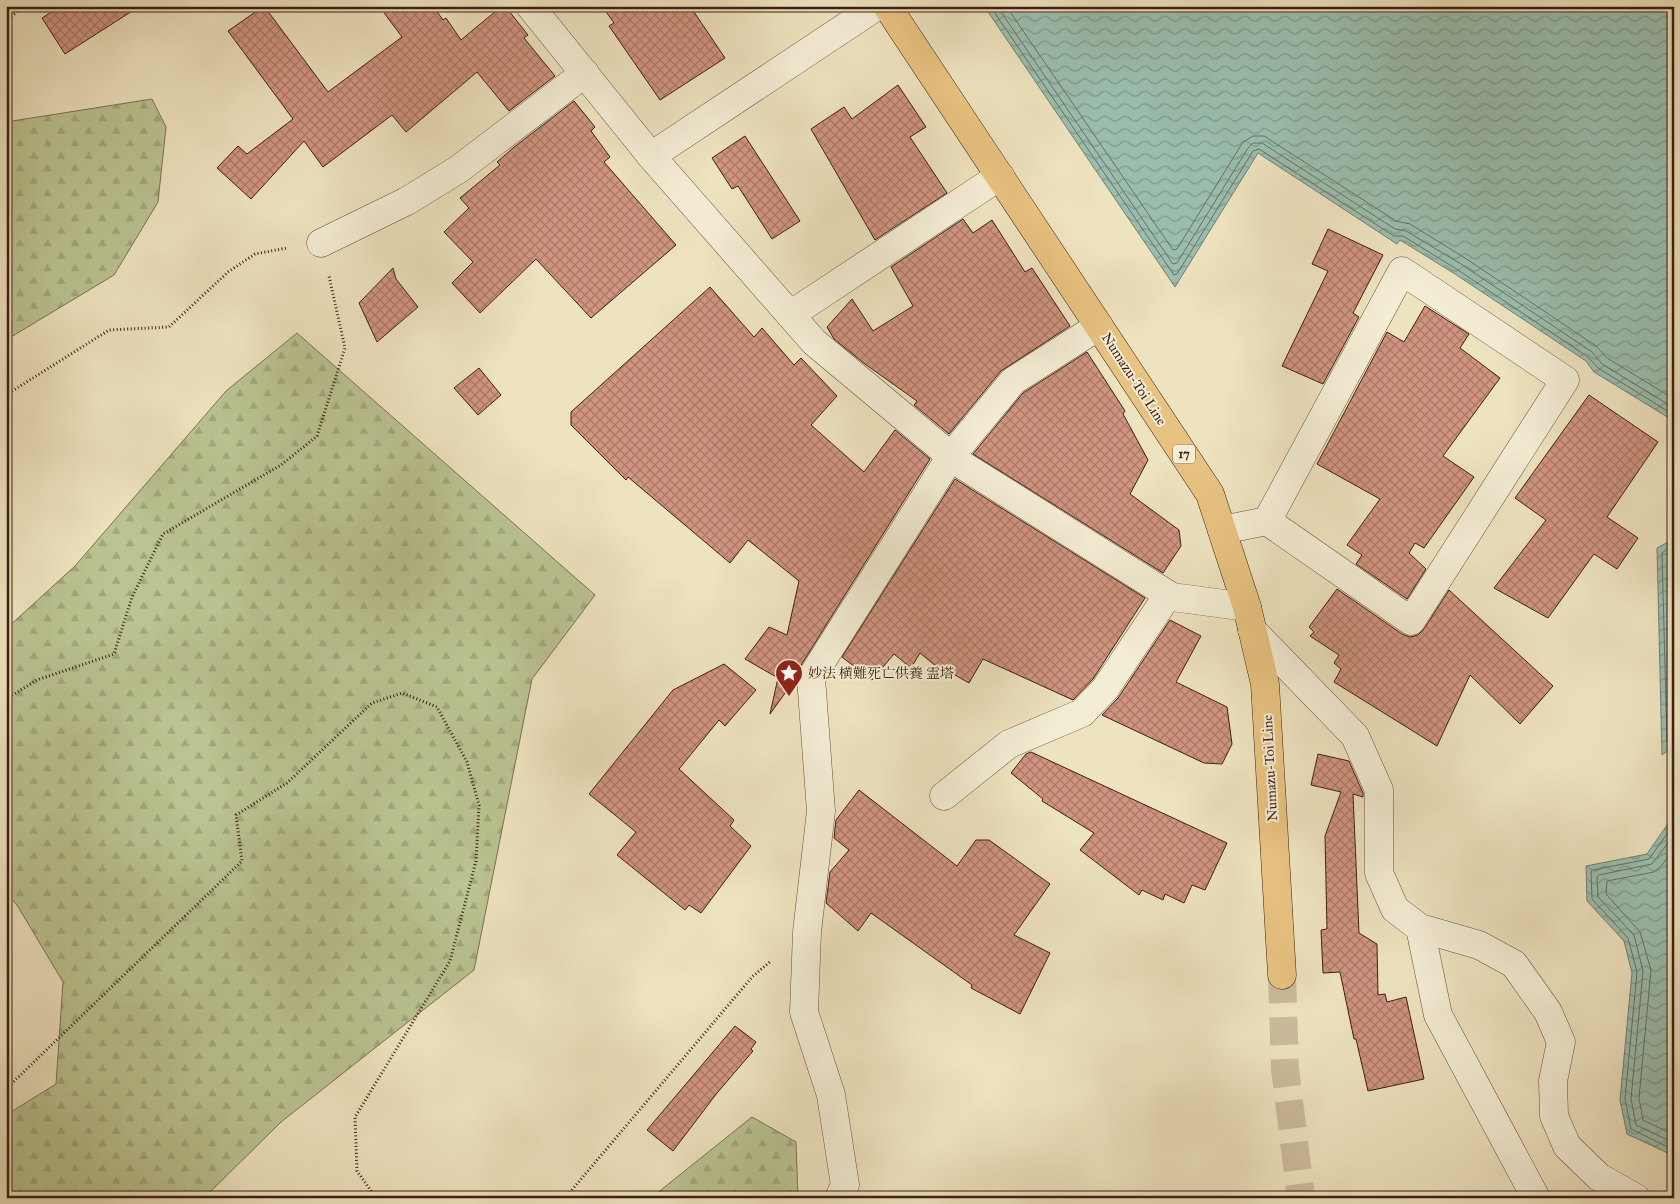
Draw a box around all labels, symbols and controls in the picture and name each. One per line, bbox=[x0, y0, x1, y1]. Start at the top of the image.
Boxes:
street label: Numazu-Toi Line bbox=[1098, 330, 1170, 428]
road number: 17 bbox=[1173, 444, 1195, 464]
place icon: 妙法 横難死亡供養 霊塔 bbox=[774, 658, 804, 697]
place label: 妙法 横難死亡供養 霊塔 bbox=[808, 665, 954, 682]
street label: Numazu-Toi Line bbox=[1259, 714, 1281, 822]

